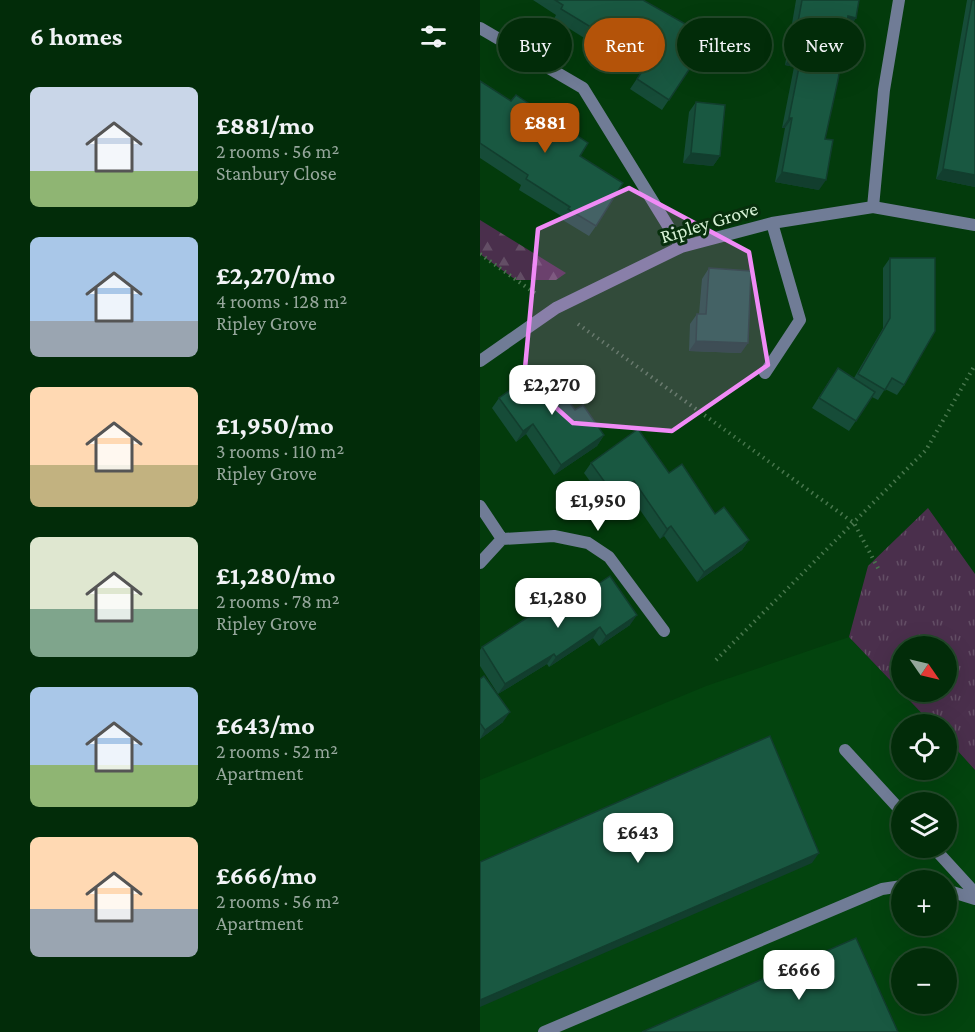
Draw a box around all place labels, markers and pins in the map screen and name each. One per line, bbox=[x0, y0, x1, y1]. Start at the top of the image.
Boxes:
pin: £881 bbox=[509, 103, 581, 154]
pin: £2,270 bbox=[503, 365, 601, 416]
pin: £1,950 bbox=[549, 481, 647, 532]
pin: £1,280 bbox=[509, 578, 607, 629]
pin: £643 bbox=[602, 813, 674, 864]
pin: £666 bbox=[763, 950, 835, 1001]

